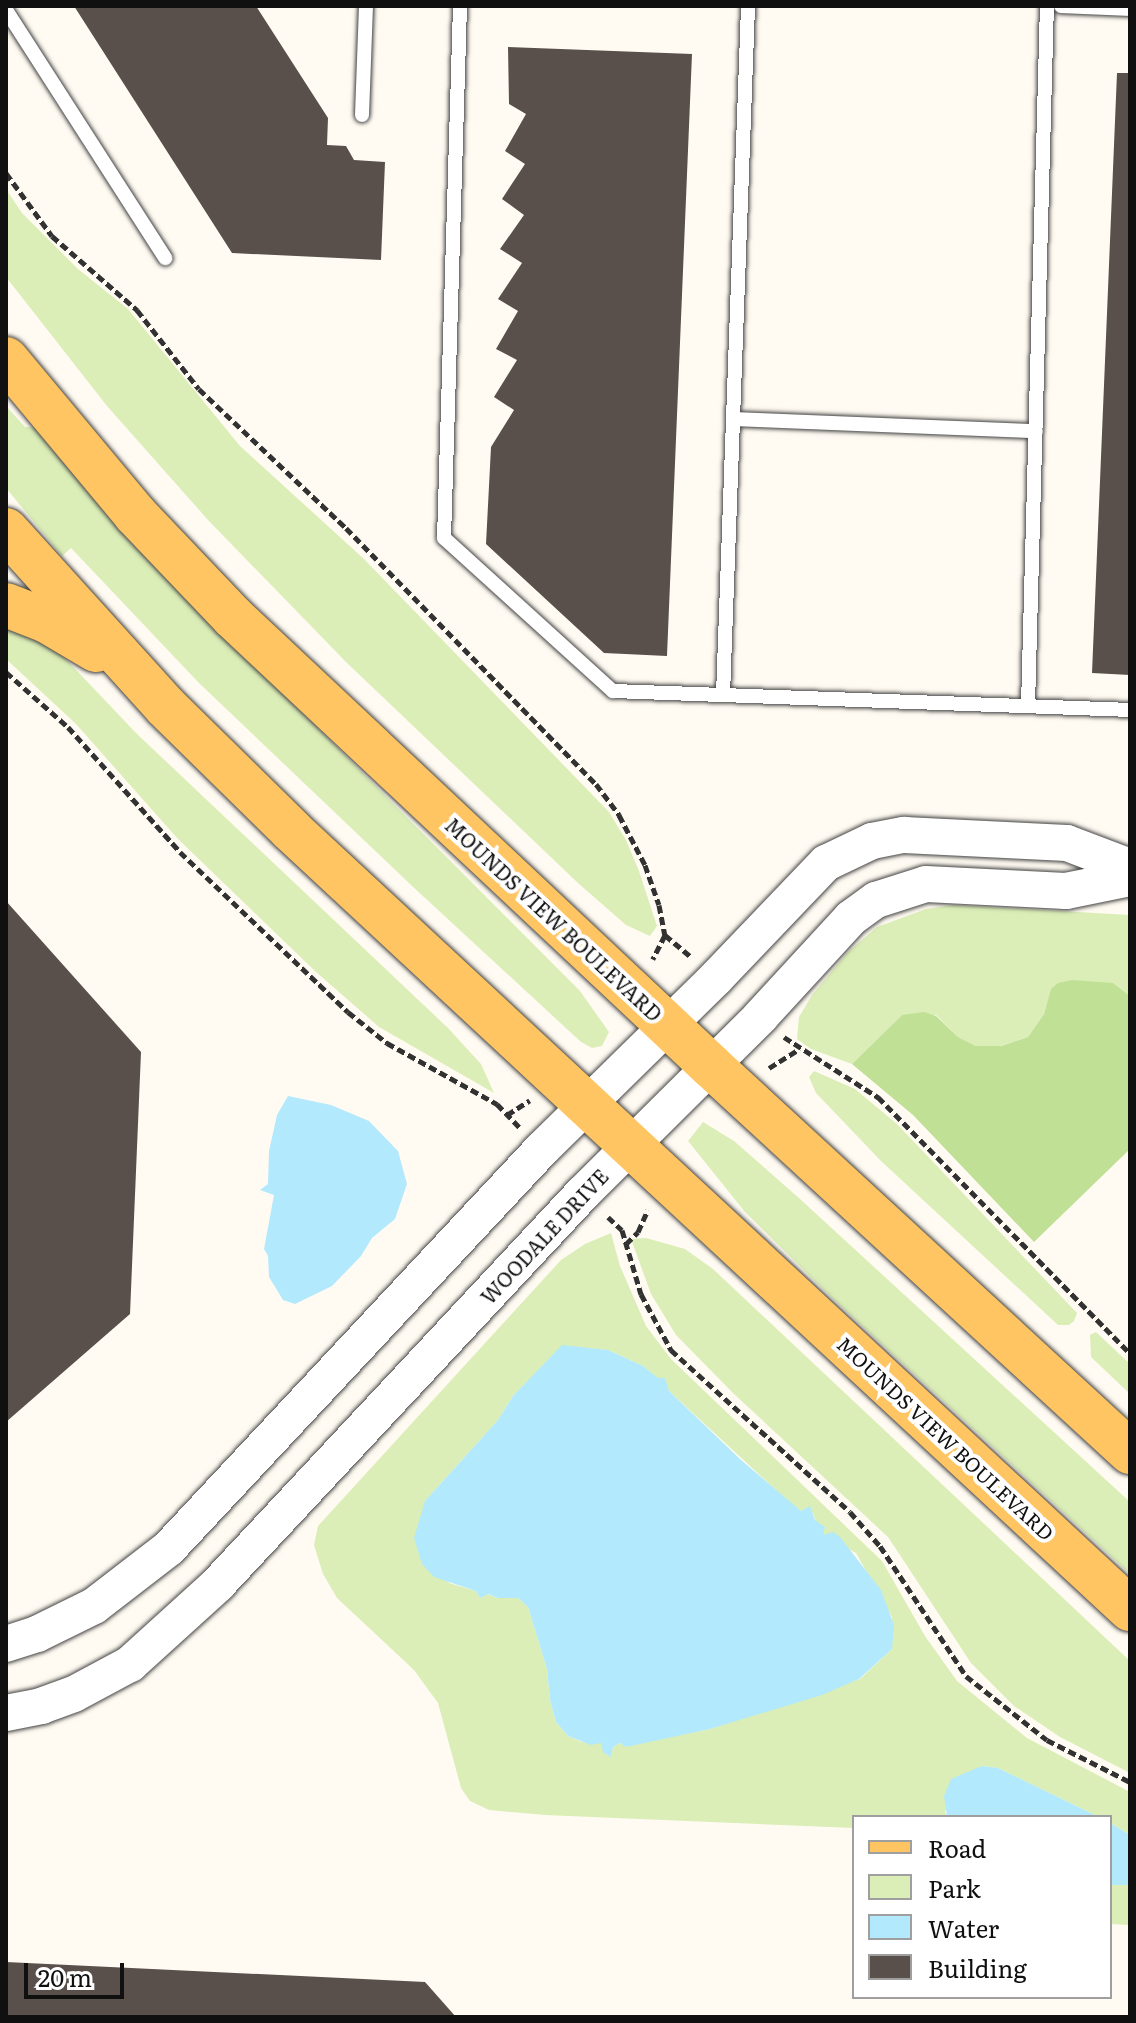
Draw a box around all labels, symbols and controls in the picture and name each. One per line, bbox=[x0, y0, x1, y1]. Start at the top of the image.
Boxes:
street label: MOUNDS VIEW BOULEVARD bbox=[441, 812, 667, 1026]
street label: WOODALE DRIVE bbox=[475, 1164, 613, 1308]
street label: MOUNDS VIEW BOULEVARD bbox=[833, 1331, 1059, 1545]
legend bbox=[852, 1815, 1112, 1999]
text: Road bbox=[928, 1830, 986, 1865]
text: Park bbox=[928, 1870, 981, 1905]
text: Water bbox=[928, 1910, 999, 1945]
scale bar bbox=[28, 1947, 128, 1997]
text: Building bbox=[928, 1950, 1027, 1985]
text: 20 m bbox=[38, 1959, 92, 1994]

